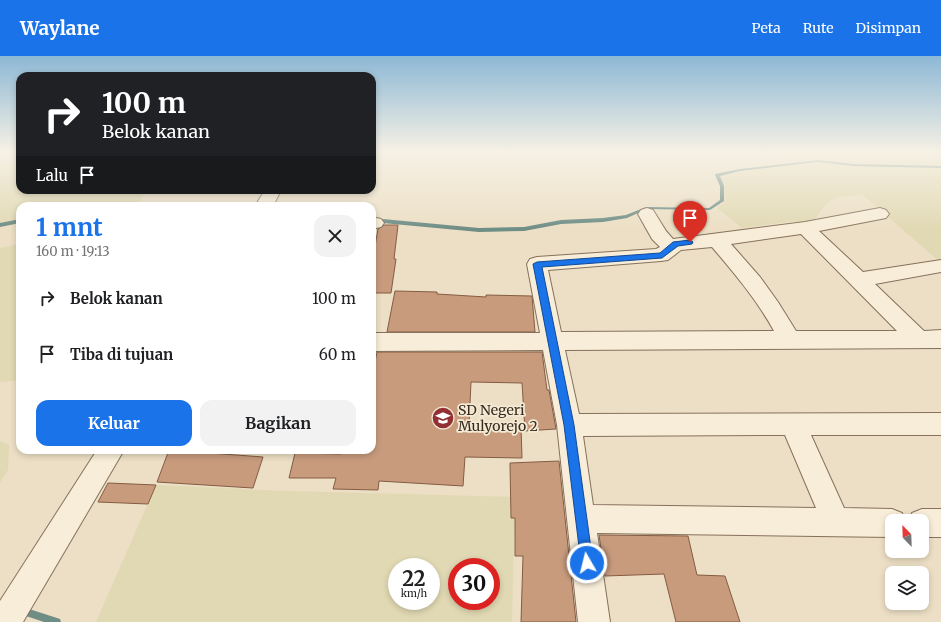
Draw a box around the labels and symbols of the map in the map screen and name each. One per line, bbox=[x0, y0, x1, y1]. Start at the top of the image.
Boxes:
pin bbox=[673, 201, 707, 242]
place label: SD Negeri Mulyorejo 2 bbox=[458, 401, 538, 435]
school or university icon: SD Negeri Mulyorejo 2 bbox=[430, 405, 456, 431]
north arrow bbox=[885, 514, 929, 558]
position arrow bbox=[566, 542, 608, 584]
speed limit sign: 30 bbox=[448, 558, 500, 610]

